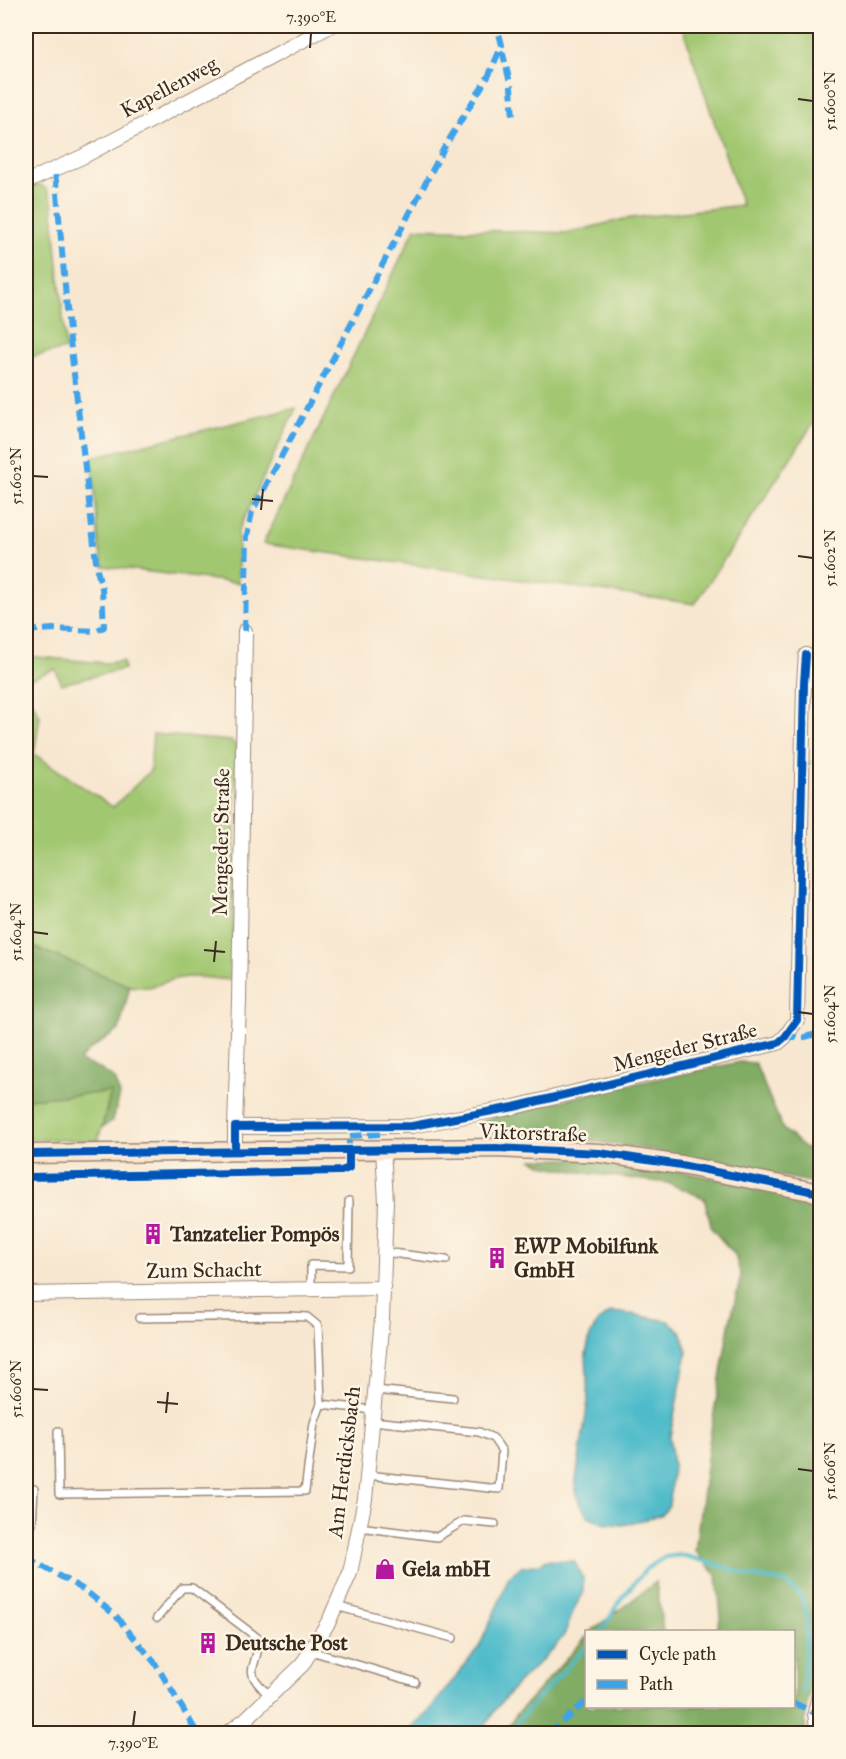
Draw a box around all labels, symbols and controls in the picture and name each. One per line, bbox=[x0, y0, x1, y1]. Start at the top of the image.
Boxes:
text: 7.390°E bbox=[286, 8, 336, 26]
street label: Kapellenweg bbox=[116, 50, 222, 123]
text: 51.600°N bbox=[821, 71, 839, 131]
text: 51.602°N bbox=[7, 447, 25, 505]
text: 51.602°N bbox=[821, 529, 839, 587]
street label: Mengeder Straße bbox=[207, 768, 235, 916]
text: 51.604°N bbox=[7, 902, 25, 961]
text: 51.604°N bbox=[821, 984, 839, 1043]
street label: Mengeder Straße bbox=[610, 1016, 760, 1077]
street label: Viktorstraße bbox=[478, 1118, 587, 1148]
place label: Tanzatelier Pompös bbox=[169, 1221, 340, 1247]
building icon: Tanzatelier Pompös bbox=[141, 1222, 165, 1246]
place label: EWP Mobilfunk GmbH bbox=[514, 1233, 660, 1283]
building icon: EWP Mobilfunk GmbH bbox=[485, 1246, 509, 1270]
street label: Zum Schacht bbox=[146, 1256, 263, 1284]
text: 51.606°N bbox=[7, 1360, 25, 1418]
street label: Am Herdicksbach bbox=[322, 1384, 366, 1540]
text: 51.606°N bbox=[821, 1442, 839, 1500]
place label: Gela mbH bbox=[402, 1556, 491, 1582]
shop icon: Gela mbH bbox=[373, 1557, 397, 1581]
place label: Deutsche Post bbox=[225, 1630, 348, 1656]
legend bbox=[585, 1630, 795, 1708]
building icon: Deutsche Post bbox=[196, 1631, 220, 1655]
text: Cycle path bbox=[639, 1643, 716, 1665]
text: Path bbox=[639, 1673, 673, 1695]
text: 7.390°E bbox=[108, 1734, 158, 1752]

